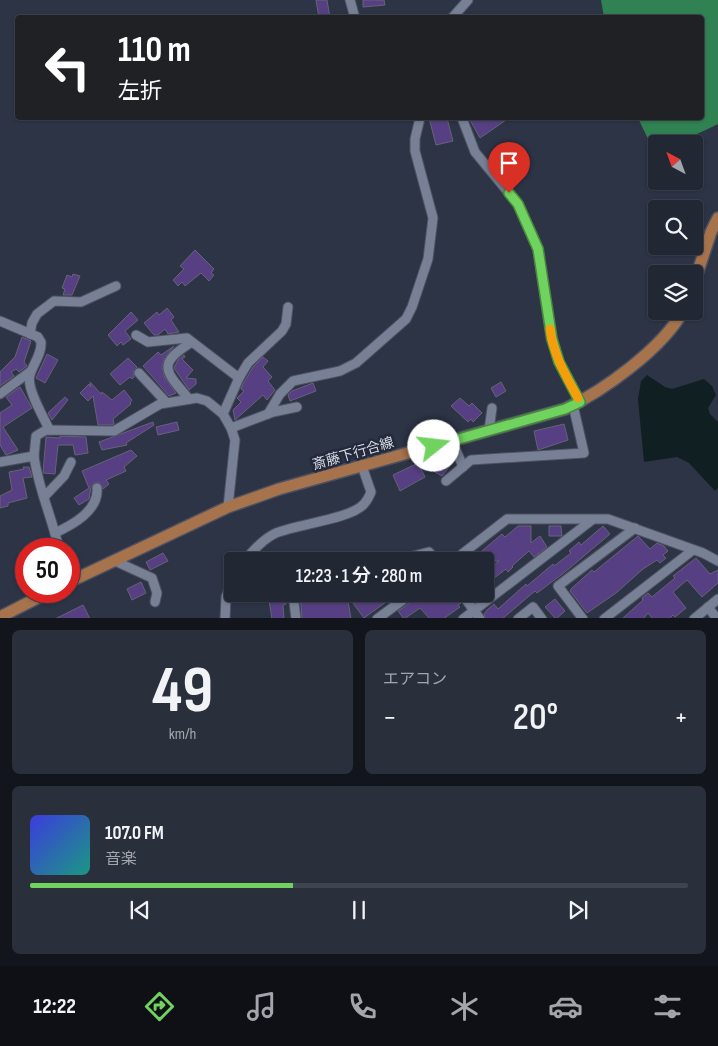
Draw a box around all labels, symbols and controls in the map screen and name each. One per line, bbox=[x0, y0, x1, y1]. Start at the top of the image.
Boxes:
text: 110 m bbox=[118, 29, 191, 72]
icon: left bbox=[35, 35, 100, 100]
text: 左折 bbox=[118, 78, 162, 105]
north arrow bbox=[648, 135, 702, 190]
map controls bbox=[648, 135, 703, 320]
pin bbox=[488, 142, 530, 193]
icon: arrive bbox=[495, 149, 523, 177]
button: search bbox=[648, 200, 703, 255]
button: layers bbox=[648, 265, 703, 320]
position arrow bbox=[407, 419, 459, 471]
street label: 斎藤下行合線 bbox=[310, 434, 396, 473]
speed limit sign: 50 bbox=[15, 538, 80, 603]
text: 12:23 · 1 分 · 280 m bbox=[296, 565, 422, 588]
text: 49 bbox=[152, 653, 213, 731]
text: エアコン bbox=[383, 670, 447, 689]
text: 20° bbox=[513, 695, 558, 740]
text: − bbox=[383, 701, 397, 734]
text: + bbox=[674, 701, 688, 734]
text: km/h bbox=[169, 725, 196, 744]
text: 107.0 FM bbox=[105, 822, 164, 845]
text: 音楽 bbox=[105, 850, 137, 869]
icon: previous bbox=[126, 896, 154, 924]
icon: pause bbox=[345, 896, 373, 924]
icon: next bbox=[564, 896, 592, 924]
icon: directions bbox=[142, 989, 177, 1024]
icon: music bbox=[244, 989, 279, 1024]
icon: phone bbox=[345, 989, 380, 1024]
icon: climate bbox=[447, 989, 482, 1024]
icon: car bbox=[548, 989, 583, 1024]
icon: filters bbox=[650, 989, 685, 1024]
text: 12:22 bbox=[33, 993, 76, 1020]

